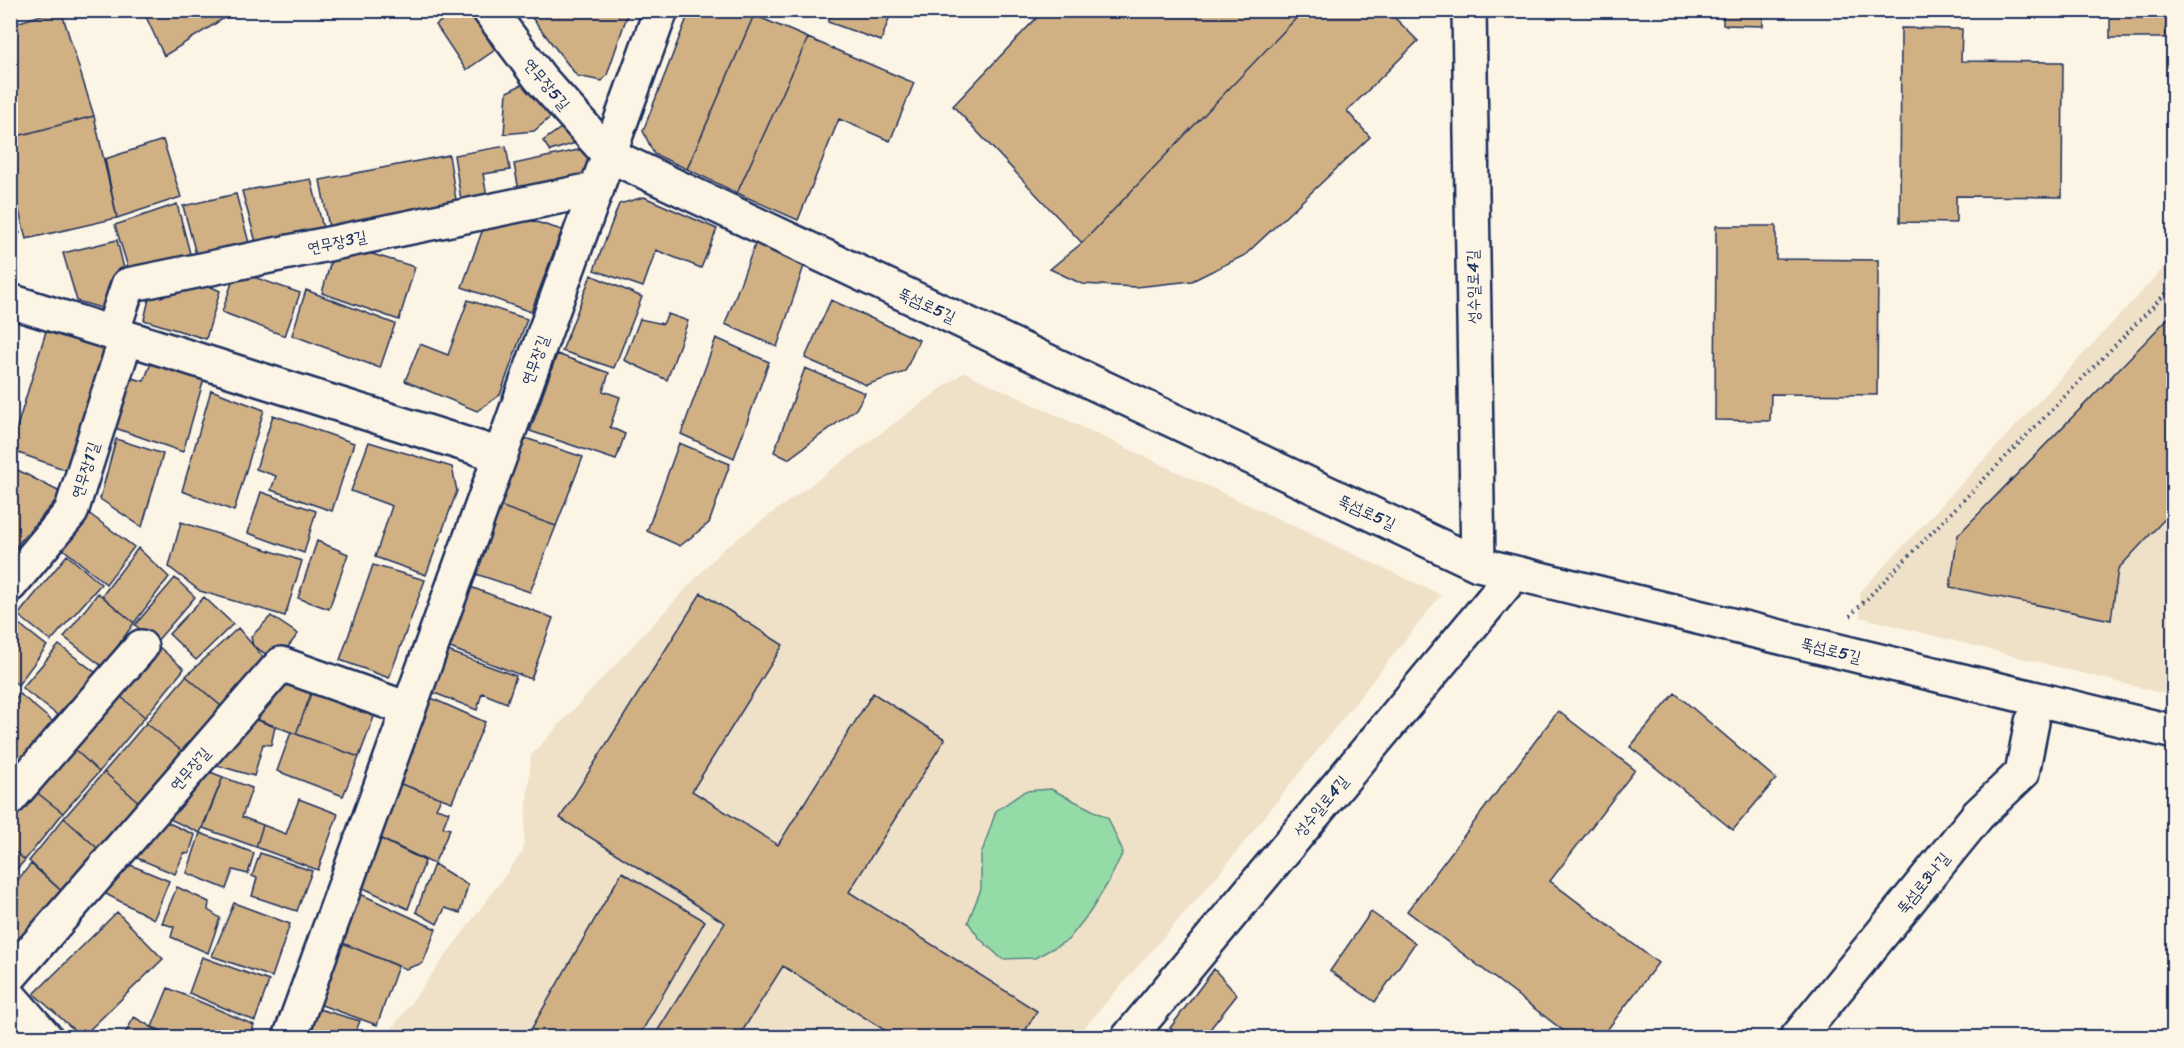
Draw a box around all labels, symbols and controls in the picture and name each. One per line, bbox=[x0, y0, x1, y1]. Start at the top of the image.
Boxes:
street label: 연무장5길 bbox=[516, 51, 578, 117]
street label: 연무장3길 bbox=[304, 222, 370, 262]
street label: 성수일로4길 bbox=[1458, 249, 1488, 324]
street label: 뚝섬로5길 bbox=[893, 279, 961, 331]
street label: 연무장길 bbox=[513, 331, 557, 389]
street label: 연무장1길 bbox=[62, 438, 108, 502]
street label: 뚝섬로5길 bbox=[1333, 486, 1401, 538]
street label: 뚝섬로5길 bbox=[1798, 629, 1864, 672]
street label: 연무장길 bbox=[162, 740, 218, 798]
street label: 성수일로4길 bbox=[1286, 768, 1356, 844]
street label: 뚝섬로3나길 bbox=[1889, 845, 1957, 921]

